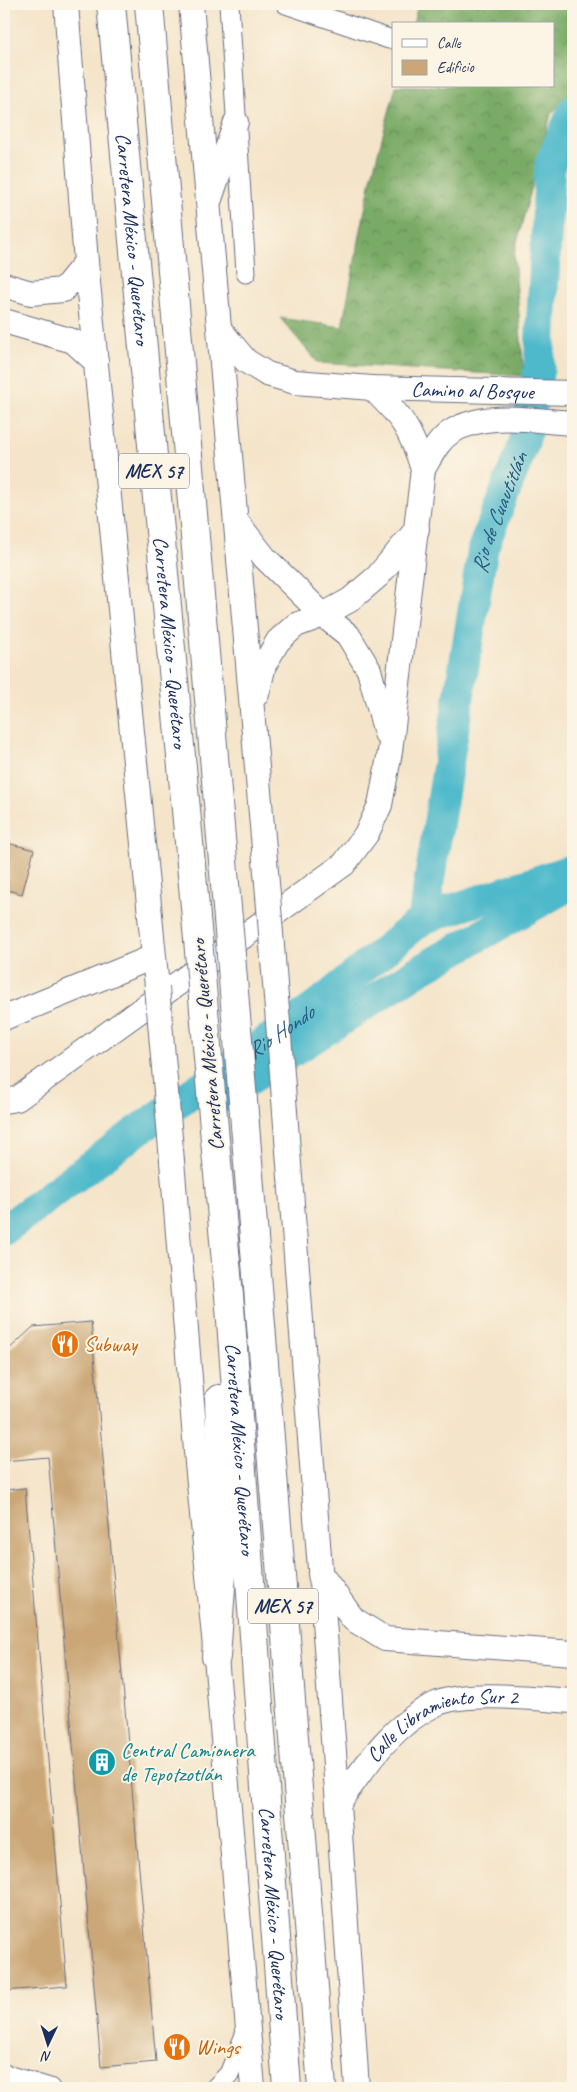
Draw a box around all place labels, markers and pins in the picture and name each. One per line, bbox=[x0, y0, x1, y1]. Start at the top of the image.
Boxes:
restaurant icon: Subway bbox=[50, 1329, 80, 1359]
place label: Subway bbox=[84, 1331, 139, 1357]
place label: Central Camionera de Tepotzotlán bbox=[121, 1737, 256, 1787]
building icon: Central Camionera de Tepotzotlán bbox=[87, 1747, 117, 1777]
restaurant icon: Wings bbox=[162, 2032, 192, 2062]
place label: Wings bbox=[196, 2034, 242, 2060]

